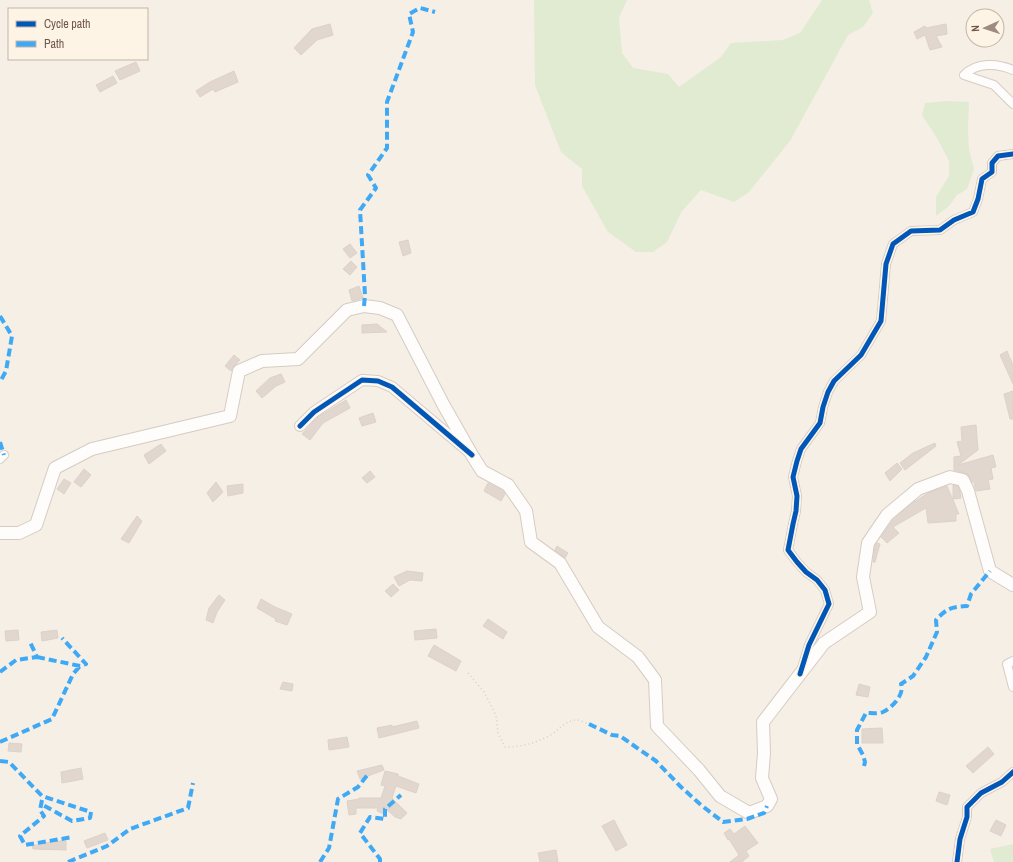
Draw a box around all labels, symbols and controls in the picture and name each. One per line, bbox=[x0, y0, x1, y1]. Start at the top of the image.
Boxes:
legend bbox=[8, 8, 148, 60]
north arrow bbox=[965, 8, 1005, 48]
text: Cycle path bbox=[44, 16, 91, 32]
text: N bbox=[968, 25, 982, 32]
text: Path bbox=[44, 36, 64, 52]

